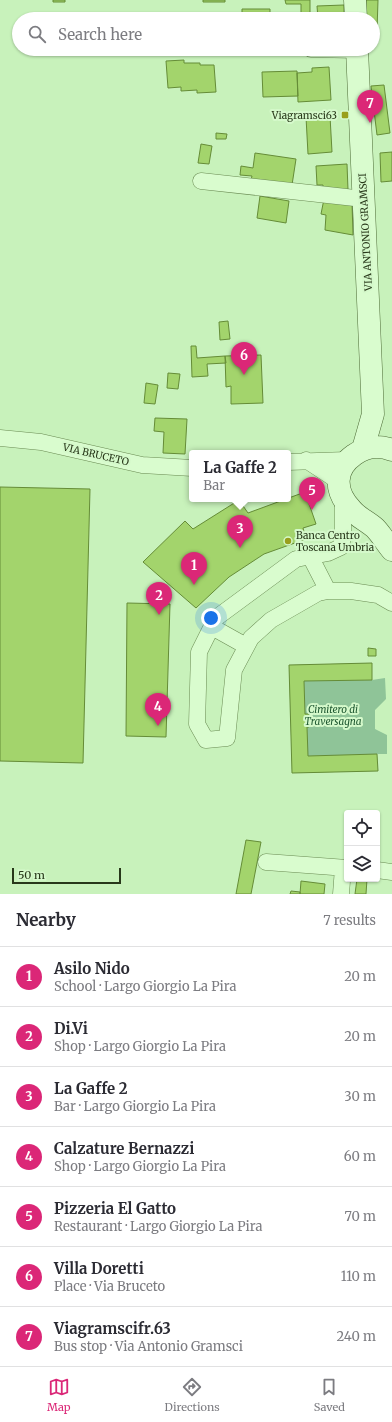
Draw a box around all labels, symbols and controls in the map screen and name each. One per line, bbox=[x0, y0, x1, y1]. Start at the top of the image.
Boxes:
search box bbox=[12, 12, 380, 56]
icon: search bbox=[26, 23, 48, 45]
text: Search here bbox=[58, 25, 142, 44]
pin: 7 bbox=[357, 90, 383, 123]
place label: Viagramsci63 bbox=[271, 109, 337, 122]
marker: Viagramsci63 bbox=[340, 110, 350, 120]
street label: VIA ANTONIO GRAMSCI bbox=[356, 173, 375, 292]
pin: 6 bbox=[231, 342, 257, 375]
street label: VIA BRUCETO bbox=[61, 440, 130, 468]
popup bbox=[189, 450, 291, 502]
text: La Gaffe 2 bbox=[203, 458, 277, 477]
text: Bar bbox=[203, 477, 225, 494]
pin: 5 bbox=[299, 477, 325, 510]
pin: 3 bbox=[227, 515, 253, 548]
place label: Banca Centro Toscana Umbria bbox=[296, 529, 375, 554]
marker: Banca Centro Toscana Umbria bbox=[283, 536, 293, 546]
pin: 1 bbox=[181, 552, 207, 585]
pin: 2 bbox=[146, 582, 172, 615]
your location bbox=[201, 608, 221, 628]
pin: 4 bbox=[145, 693, 171, 726]
park label: Cimitero di Traversagna bbox=[304, 703, 362, 728]
map controls bbox=[344, 810, 380, 882]
button: locate bbox=[344, 810, 380, 846]
button: layers bbox=[344, 846, 380, 882]
scale bar bbox=[12, 866, 121, 885]
text: 50 m bbox=[18, 868, 45, 882]
text: Nearby bbox=[16, 909, 76, 931]
text: 7 results bbox=[323, 912, 376, 929]
text: Asilo Nido bbox=[54, 959, 130, 978]
text: 1 bbox=[26, 968, 32, 985]
text: 20 m bbox=[344, 968, 376, 985]
text: School · Largo Giorgio La Pira bbox=[54, 978, 236, 995]
text: Di.Vi bbox=[54, 1019, 88, 1038]
text: 2 bbox=[25, 1028, 33, 1045]
text: 20 m bbox=[344, 1028, 376, 1045]
text: Shop · Largo Giorgio La Pira bbox=[54, 1038, 226, 1055]
text: La Gaffe 2 bbox=[54, 1079, 128, 1098]
text: 3 bbox=[25, 1088, 33, 1105]
text: 30 m bbox=[344, 1088, 376, 1105]
text: Bar · Largo Giorgio La Pira bbox=[54, 1098, 216, 1115]
text: Calzature Bernazzi bbox=[54, 1139, 194, 1158]
text: 4 bbox=[25, 1148, 33, 1165]
text: 60 m bbox=[344, 1148, 376, 1165]
text: Shop · Largo Giorgio La Pira bbox=[54, 1158, 226, 1175]
text: Pizzeria El Gatto bbox=[54, 1199, 176, 1218]
text: 5 bbox=[25, 1208, 33, 1225]
text: 70 m bbox=[345, 1208, 376, 1225]
text: Restaurant · Largo Giorgio La Pira bbox=[54, 1218, 262, 1235]
text: Villa Doretti bbox=[54, 1259, 144, 1278]
text: 6 bbox=[25, 1268, 33, 1285]
text: 110 m bbox=[341, 1268, 376, 1285]
text: Place · Via Bruceto bbox=[54, 1278, 165, 1295]
text: Viagramscifr.63 bbox=[54, 1319, 171, 1338]
text: 7 bbox=[25, 1328, 33, 1345]
text: 240 m bbox=[336, 1328, 376, 1345]
text: Bus stop · Via Antonio Gramsci bbox=[54, 1338, 243, 1355]
tab: Map bbox=[47, 1376, 71, 1414]
tab: Directions bbox=[165, 1376, 220, 1414]
tab: Saved bbox=[314, 1376, 345, 1414]

